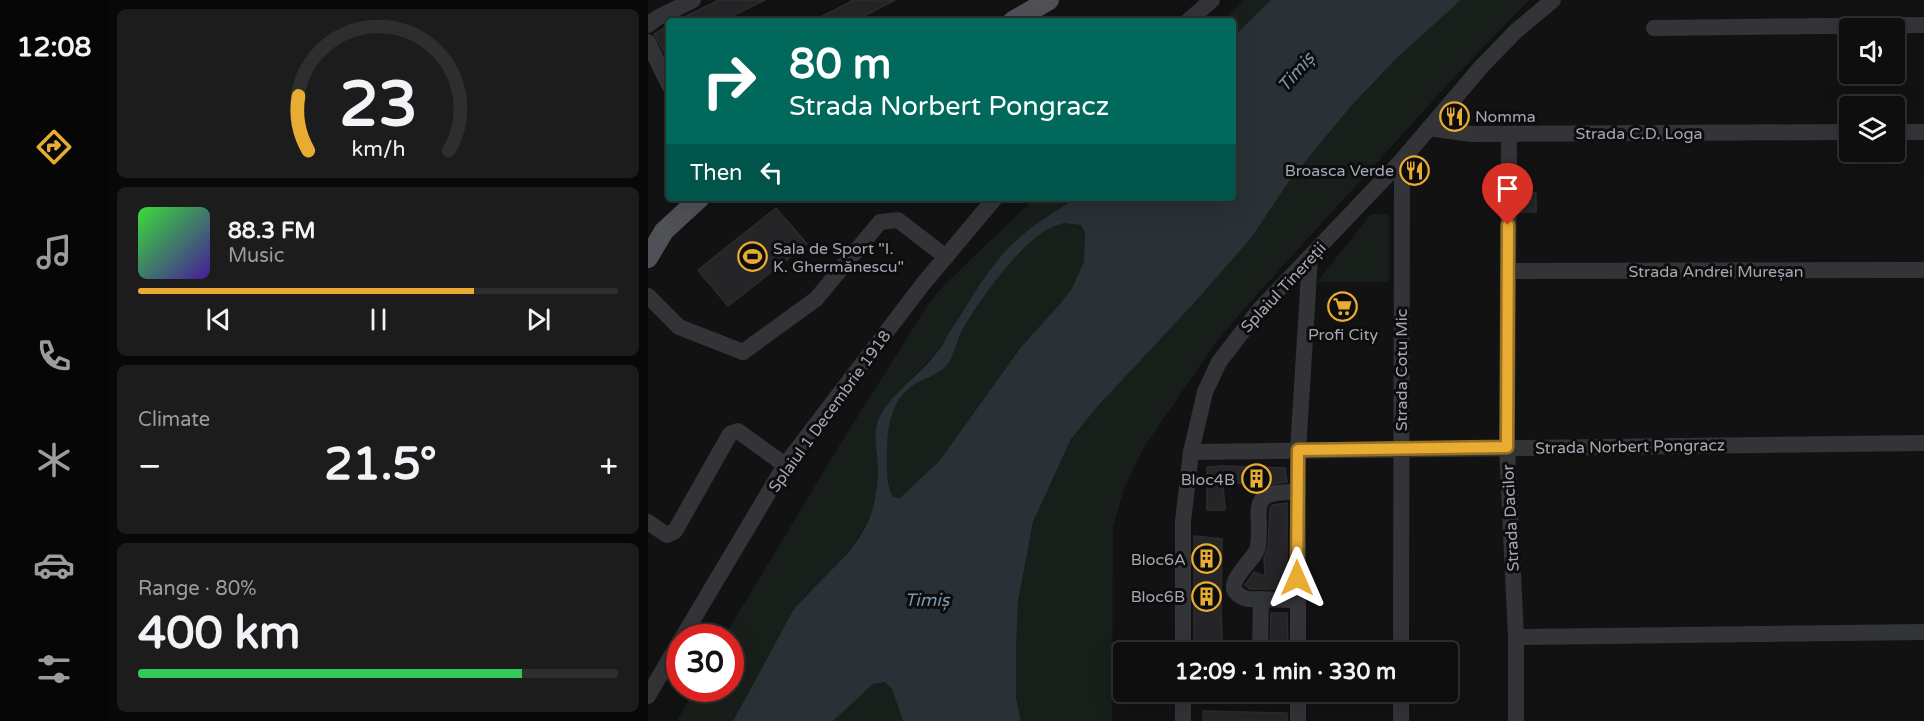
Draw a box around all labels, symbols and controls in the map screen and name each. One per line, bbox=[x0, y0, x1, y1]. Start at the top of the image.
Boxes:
map controls bbox=[1839, 18, 1905, 162]
button: sound bbox=[1839, 18, 1905, 84]
text: 12:08 bbox=[17, 31, 91, 64]
text: 80 m bbox=[789, 39, 891, 90]
icon: right bbox=[690, 42, 768, 120]
water label: Timiș bbox=[1273, 47, 1320, 96]
text: 23 bbox=[339, 68, 417, 143]
text: Strada Norbert Pongracz bbox=[789, 90, 1109, 123]
button: layers bbox=[1839, 96, 1905, 162]
restaurant icon: Nomma bbox=[1438, 100, 1470, 132]
place label: Nomma bbox=[1475, 107, 1536, 127]
street label: Strada C.D. Loga bbox=[1575, 124, 1703, 144]
icon: directions bbox=[33, 126, 75, 168]
text: km/h bbox=[351, 136, 405, 162]
restaurant icon: Broasca Verde bbox=[1399, 154, 1431, 186]
icon: left bbox=[755, 156, 788, 189]
text: Then bbox=[690, 160, 743, 186]
place label: Broasca Verde bbox=[1285, 161, 1394, 181]
pin bbox=[1482, 163, 1533, 225]
icon: arrive bbox=[1491, 172, 1524, 205]
text: 88.3 FM bbox=[228, 218, 316, 244]
icon: music bbox=[33, 231, 75, 273]
street label: Splaiul Tinereții bbox=[1237, 238, 1331, 337]
place label: Sala de Sport "I. K. Ghermănescu" bbox=[773, 239, 904, 277]
sports icon: Sala de Sport "I. K. Ghermănescu" bbox=[736, 241, 768, 273]
text: Music bbox=[228, 244, 284, 268]
street label: Strada Andrei Mureșan bbox=[1628, 262, 1804, 282]
supermarket icon: Profi City bbox=[1327, 290, 1359, 322]
icon: previous bbox=[202, 303, 235, 336]
icon: pause bbox=[362, 303, 395, 336]
icon: next bbox=[522, 303, 555, 336]
street label: Strada Cotu Mic bbox=[1392, 309, 1412, 431]
place label: Profi City bbox=[1308, 325, 1379, 345]
street label: Splaiul 1 Decembrie 1918 bbox=[764, 327, 895, 497]
icon: phone bbox=[33, 335, 75, 377]
text: Climate bbox=[138, 408, 210, 432]
street label: Strada Norbert Pongracz bbox=[1535, 435, 1725, 459]
text: 21.5° bbox=[324, 438, 437, 492]
icon: climate bbox=[33, 439, 75, 481]
text: − bbox=[138, 447, 162, 486]
text: + bbox=[599, 447, 618, 486]
building icon: Bloc4B bbox=[1240, 463, 1272, 495]
street label: Strada Dacilor bbox=[1498, 463, 1524, 572]
place label: Bloc4B bbox=[1181, 470, 1235, 490]
building icon: Bloc6A bbox=[1191, 543, 1223, 575]
icon: car bbox=[33, 544, 75, 586]
position arrow bbox=[1265, 546, 1329, 610]
place label: Bloc6A bbox=[1131, 550, 1186, 570]
text: Range · 80% bbox=[138, 577, 257, 601]
building icon: Bloc6B bbox=[1190, 580, 1222, 612]
place label: Bloc6B bbox=[1131, 587, 1185, 607]
water label: Timiș bbox=[905, 589, 951, 611]
text: 400 km bbox=[138, 607, 300, 661]
speed limit sign: 30 bbox=[666, 624, 744, 702]
icon: filters bbox=[33, 648, 75, 690]
text: 12:09 · 1 min · 330 m bbox=[1175, 659, 1396, 685]

